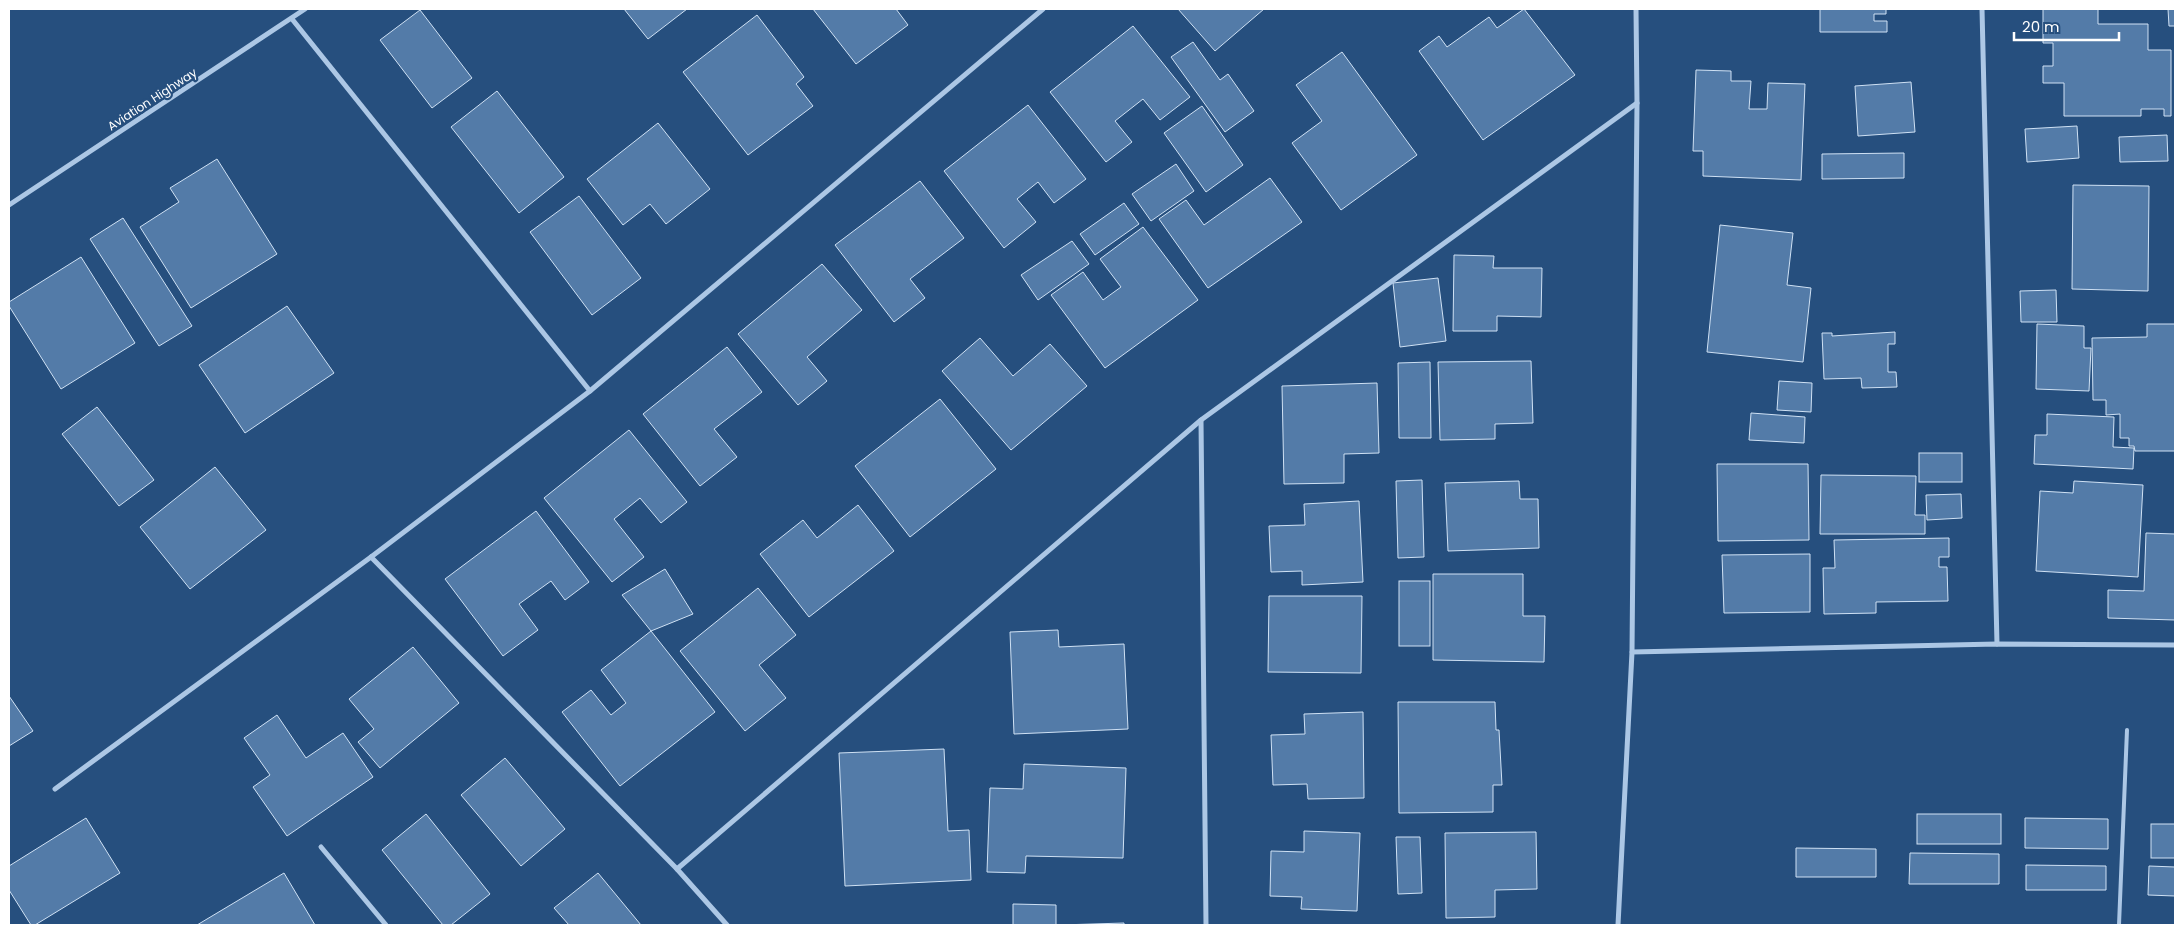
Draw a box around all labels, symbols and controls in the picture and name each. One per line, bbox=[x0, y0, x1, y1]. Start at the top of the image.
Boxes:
scale bar bbox=[2014, 10, 2119, 42]
text: 20 m bbox=[2022, 16, 2060, 37]
street label: Aviation Highway bbox=[104, 64, 200, 134]

